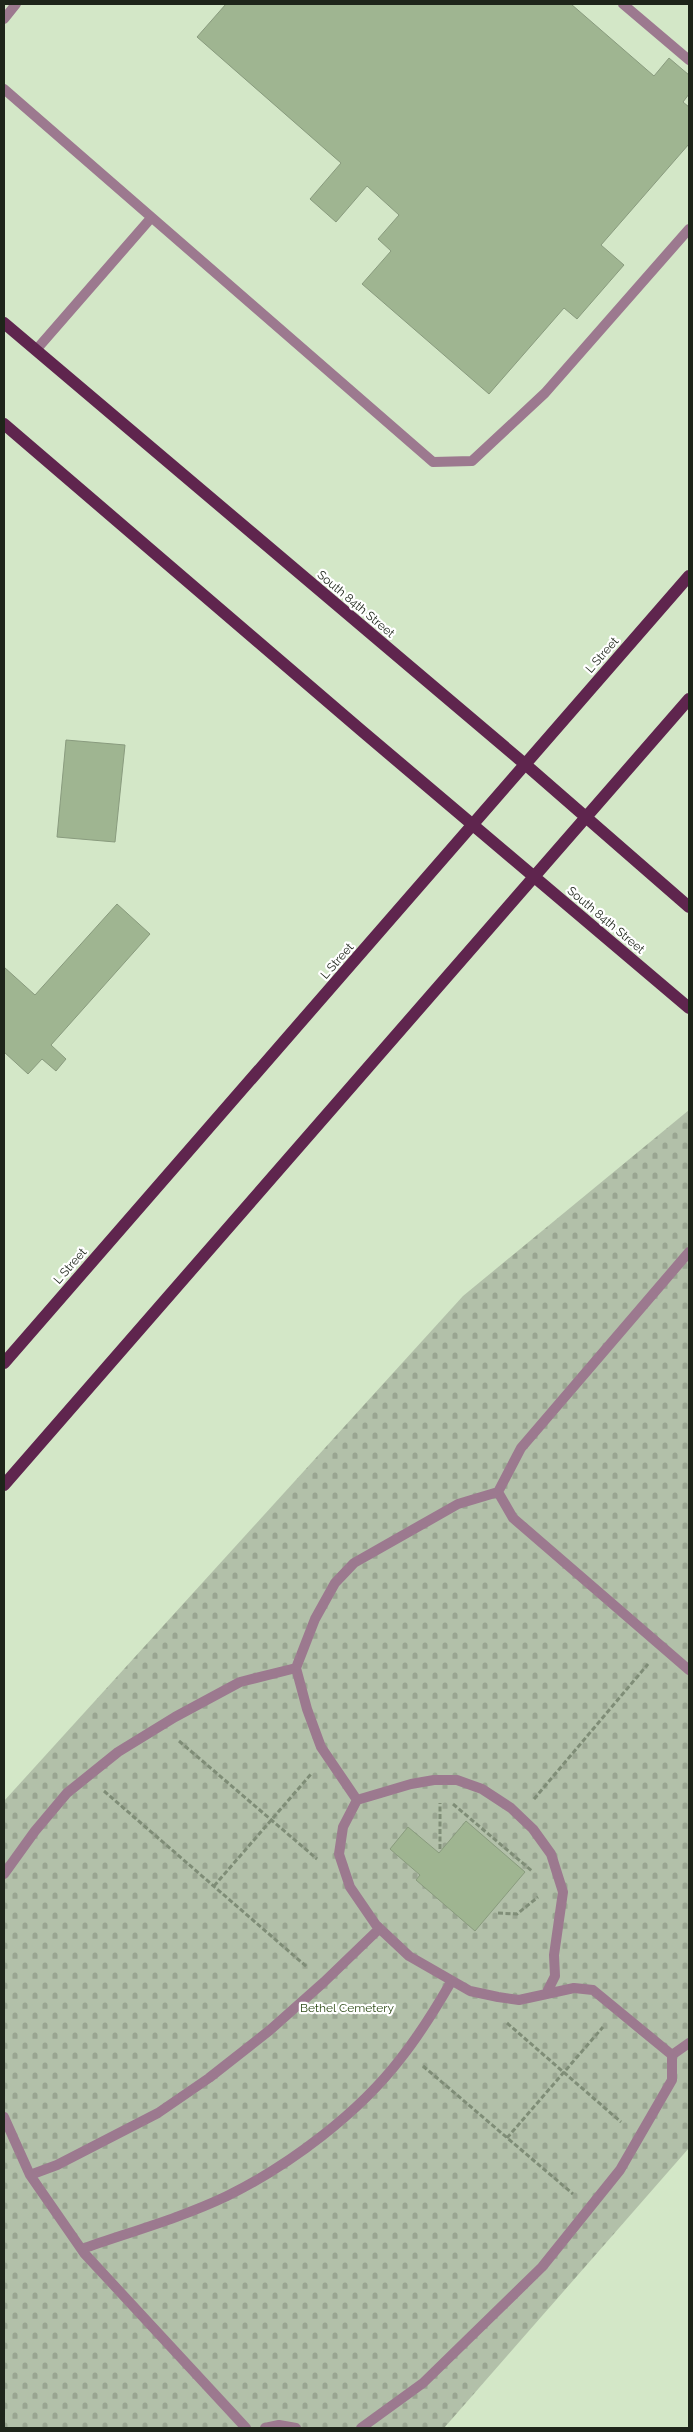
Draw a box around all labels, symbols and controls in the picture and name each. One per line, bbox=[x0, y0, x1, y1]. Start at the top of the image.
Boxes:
street label: South 84th Street bbox=[314, 568, 398, 640]
street label: L Street bbox=[583, 634, 621, 676]
street label: South 84th Street bbox=[564, 884, 648, 956]
street label: L Street bbox=[318, 940, 356, 982]
street label: L Street bbox=[51, 1245, 89, 1287]
park label: Bethel Cemetery bbox=[300, 2001, 394, 2015]

